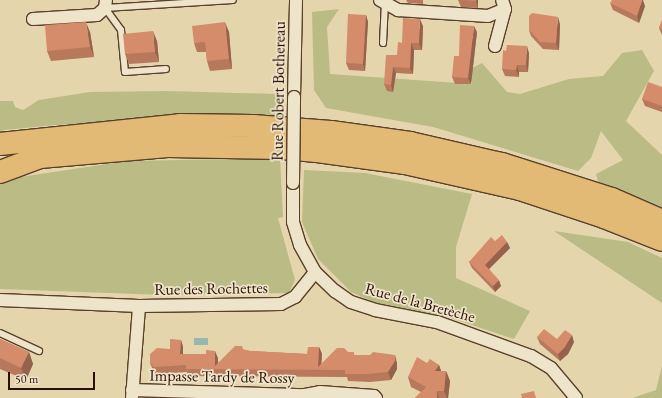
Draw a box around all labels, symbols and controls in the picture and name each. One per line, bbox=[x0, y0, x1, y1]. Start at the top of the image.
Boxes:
street label: Rue Robert Bothereau bbox=[268, 21, 290, 161]
street label: Rue des Rochettes bbox=[154, 278, 268, 300]
street label: Rue de la Bretèche bbox=[363, 279, 477, 327]
scale bar bbox=[10, 364, 97, 390]
street label: Impasse Tardy de Rossy bbox=[149, 366, 295, 388]
text: 50 m bbox=[15, 371, 38, 387]

